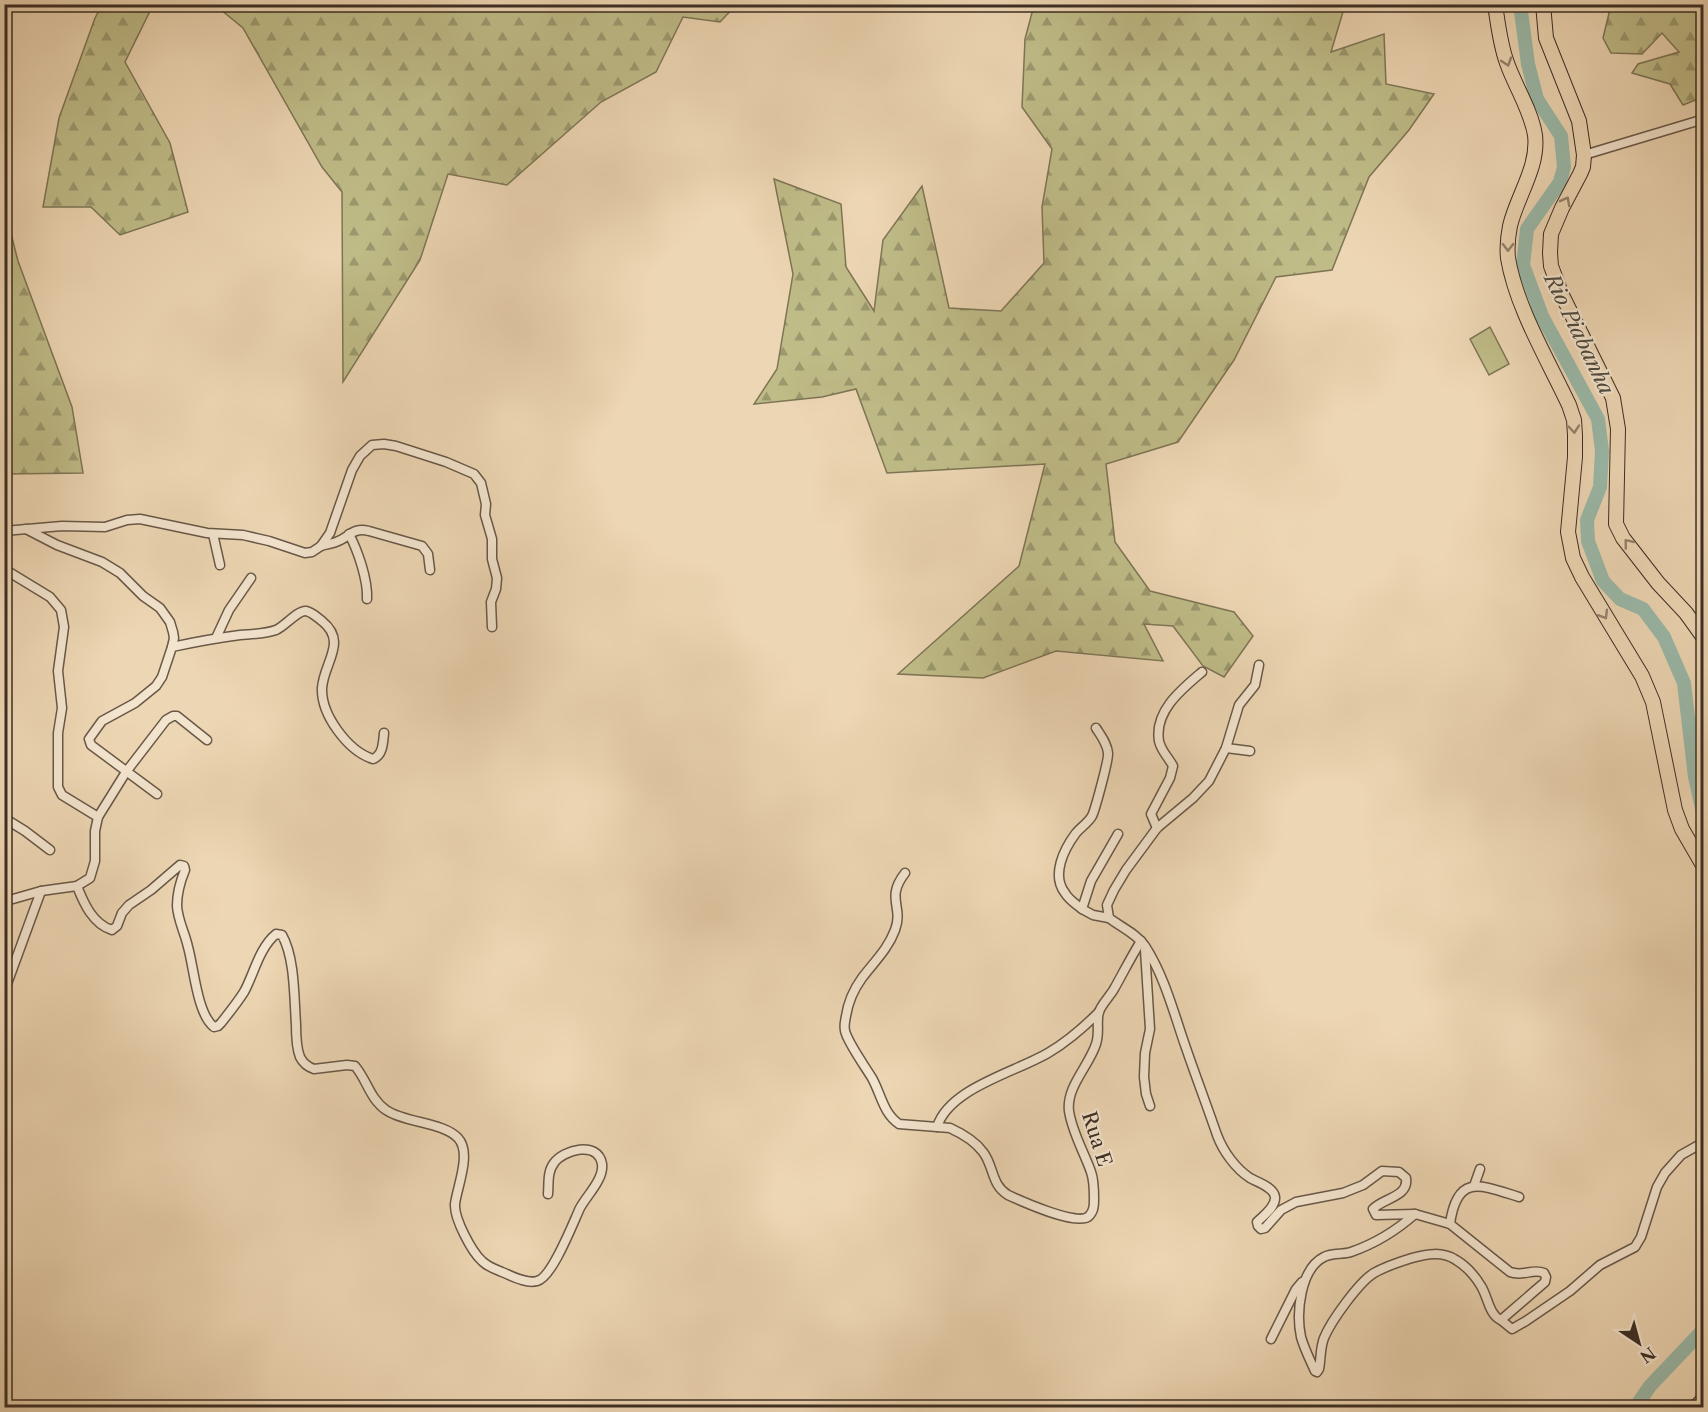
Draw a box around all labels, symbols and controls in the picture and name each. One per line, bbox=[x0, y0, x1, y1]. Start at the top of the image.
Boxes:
one-way arrow bbox=[1500, 56, 1512, 67]
one-way arrow bbox=[1559, 197, 1570, 207]
one-way arrow bbox=[1502, 243, 1514, 252]
water label: Rio Piabanha bbox=[1538, 267, 1620, 399]
one-way arrow bbox=[1567, 424, 1580, 433]
one-way arrow bbox=[1624, 539, 1635, 550]
one-way arrow bbox=[1597, 609, 1609, 619]
street label: Rua E bbox=[1077, 1108, 1117, 1170]
north arrow bbox=[1609, 1313, 1669, 1373]
text: N bbox=[1636, 1343, 1659, 1367]

